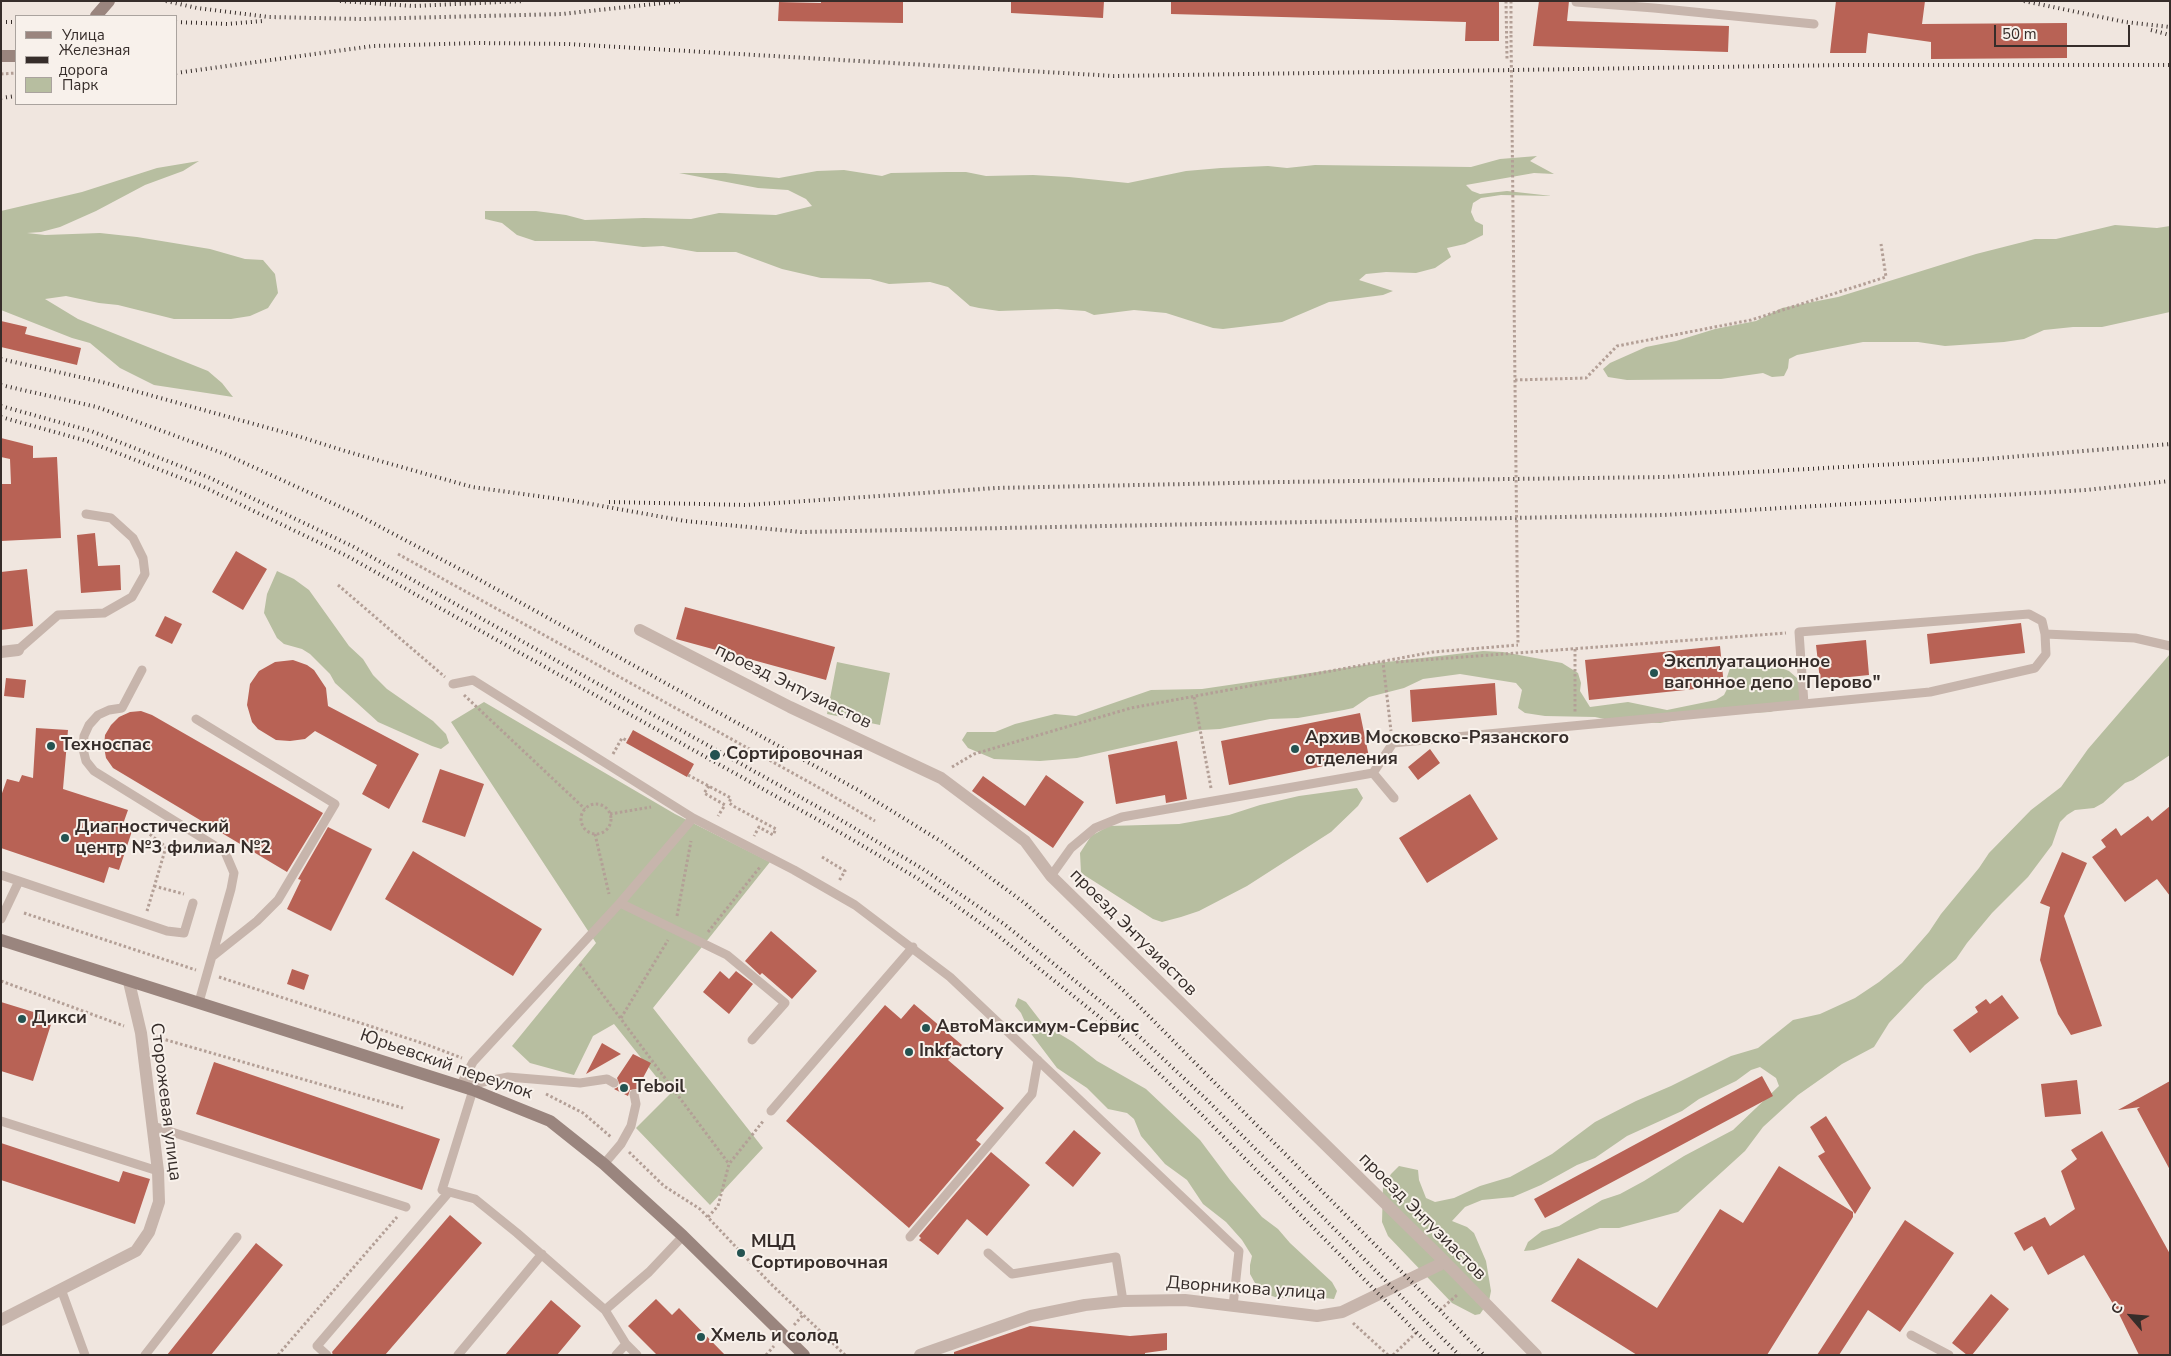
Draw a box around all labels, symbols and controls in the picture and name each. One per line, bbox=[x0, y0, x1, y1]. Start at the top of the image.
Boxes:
legend bbox=[15, 15, 178, 105]
scale bar bbox=[1996, 15, 2132, 47]
text: 50 m bbox=[2002, 24, 2037, 44]
text: Улица bbox=[62, 25, 105, 45]
text: Железная дорога bbox=[59, 40, 130, 80]
text: Парк bbox=[62, 75, 98, 95]
street label: проезд Энтузиастов bbox=[711, 640, 875, 734]
place label: Эксплуатационное вагонное депо "Перово" bbox=[1664, 652, 1880, 694]
marker: Эксплуатационное вагонное депо "Перово" bbox=[1648, 667, 1660, 679]
place label: Архив Московско-Рязанского отделения bbox=[1305, 728, 1569, 771]
place label: Техноспас bbox=[61, 735, 151, 757]
marker: Техноспас bbox=[45, 740, 57, 752]
marker: Архив Московско-Рязанского отделения bbox=[1289, 743, 1301, 755]
place label: Сортировочная bbox=[726, 744, 863, 766]
marker: Сортировочная bbox=[708, 748, 722, 762]
place label: Диагностический центр №3 филиал №2 bbox=[75, 817, 271, 860]
marker: Диагностический центр №3 филиал №2 bbox=[59, 832, 71, 844]
street label: проезд Энтузиастов bbox=[1065, 865, 1201, 1001]
place label: Дикси bbox=[32, 1008, 87, 1030]
marker: Дикси bbox=[16, 1013, 28, 1025]
place label: АвтоМаксимум-Сервиc bbox=[936, 1017, 1139, 1039]
street label: Сторожевая улица bbox=[145, 1022, 185, 1182]
marker: АвтоМаксимум-Сервиc bbox=[920, 1022, 932, 1034]
street label: Юрьевский переулок bbox=[357, 1025, 535, 1105]
place label: Inkfactory bbox=[919, 1041, 1003, 1063]
marker: Inkfactory bbox=[903, 1046, 915, 1058]
place label: Teboil bbox=[634, 1077, 685, 1099]
marker: Teboil bbox=[618, 1082, 630, 1094]
street label: проезд Энтузиастов bbox=[1354, 1149, 1490, 1285]
place label: МЦД Сортировочная bbox=[751, 1232, 888, 1274]
marker: МЦД Сортировочная bbox=[735, 1247, 747, 1259]
street label: Дворникова улица bbox=[1166, 1273, 1326, 1305]
north arrow bbox=[2106, 1291, 2156, 1341]
text: С bbox=[2107, 1300, 2128, 1318]
place label: Хмель и солод bbox=[711, 1326, 838, 1348]
marker: Хмель и солод bbox=[695, 1331, 707, 1343]

